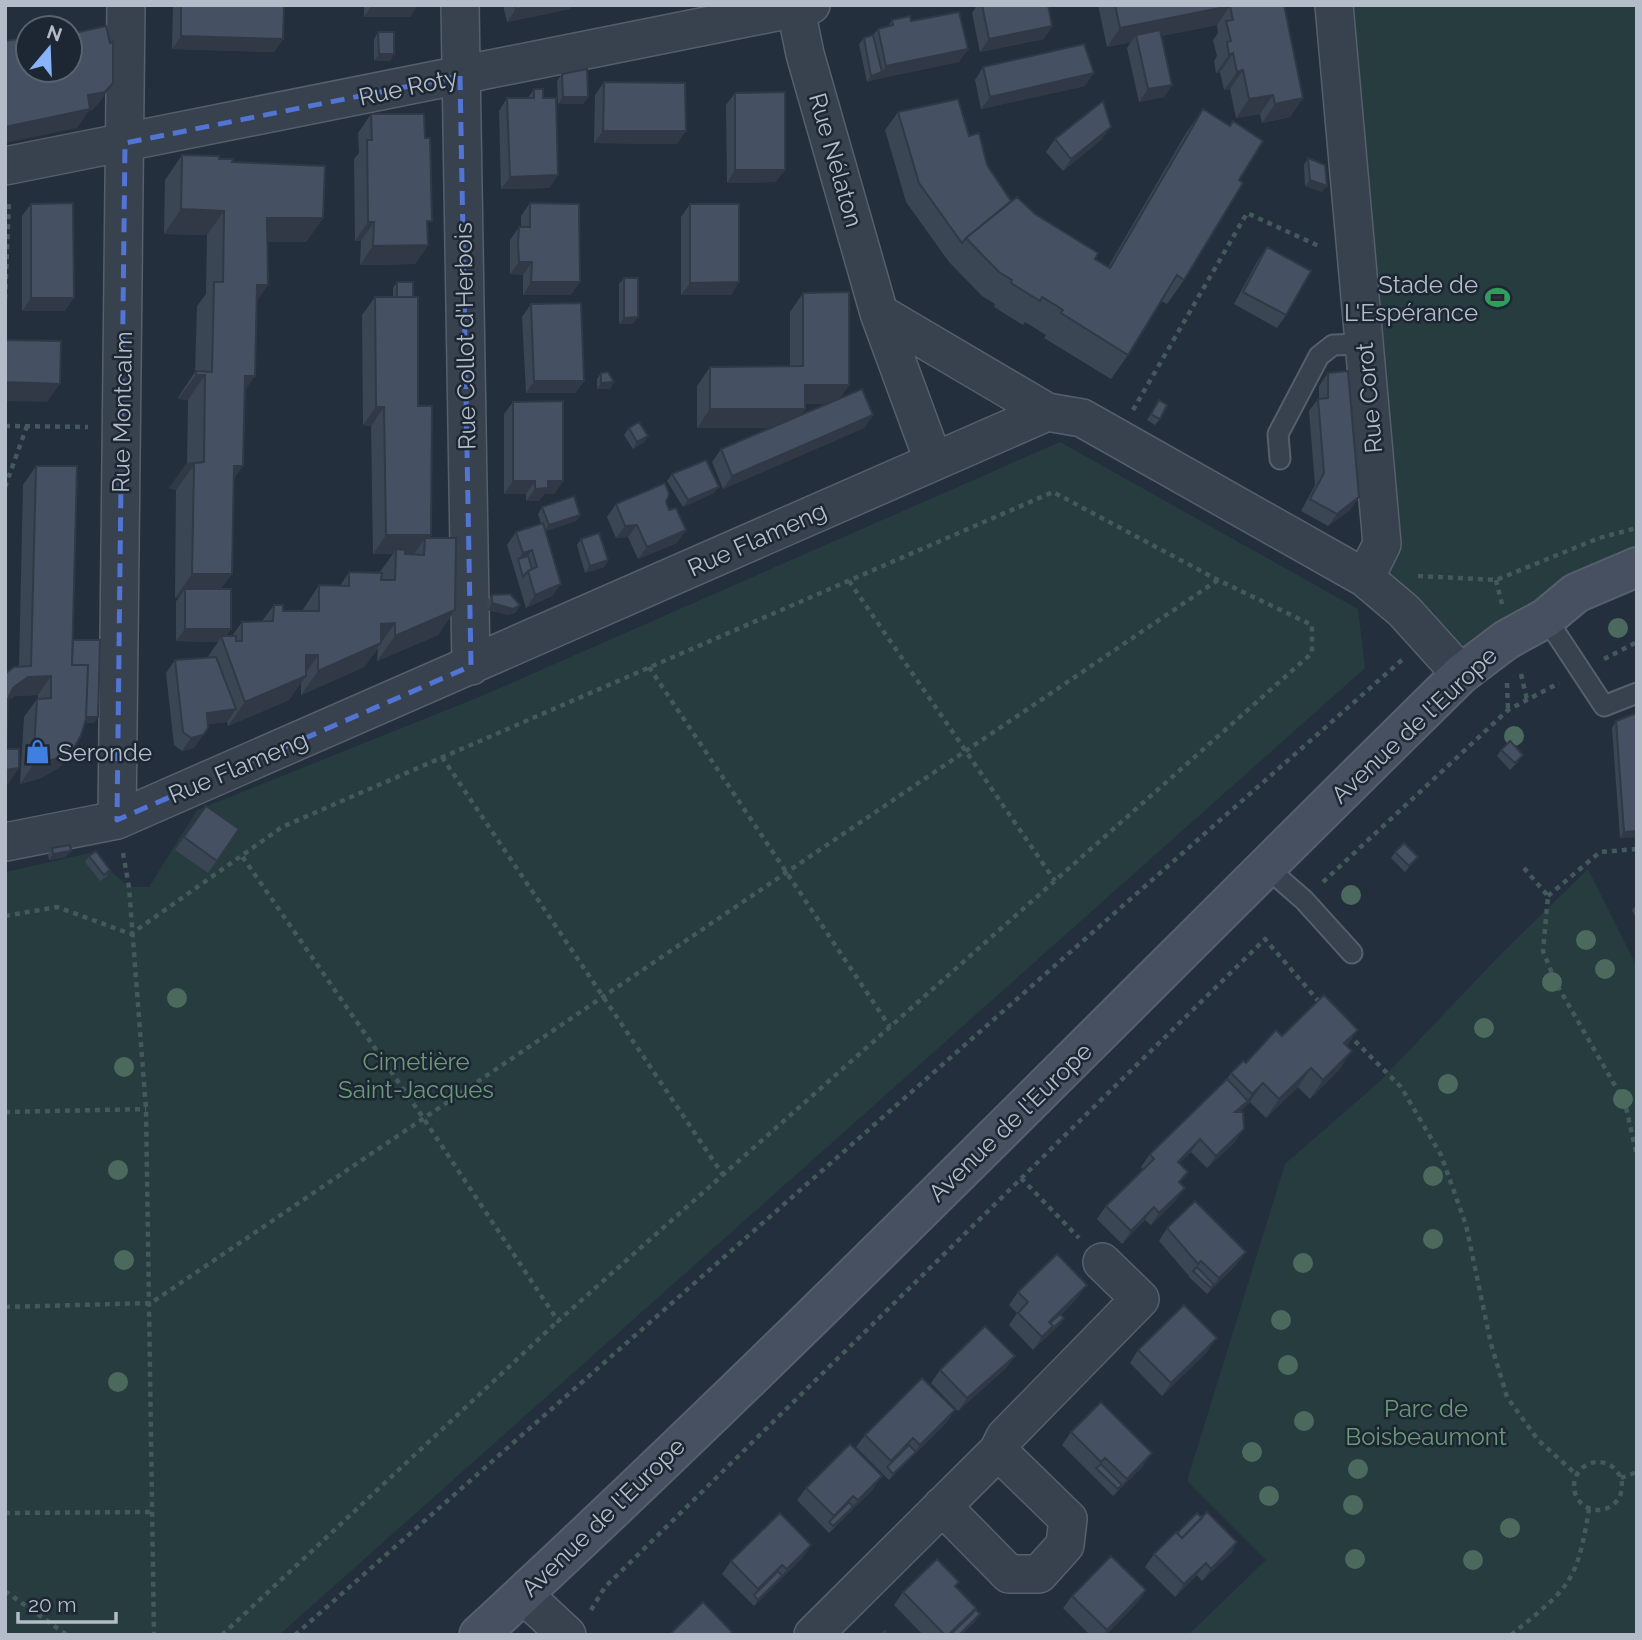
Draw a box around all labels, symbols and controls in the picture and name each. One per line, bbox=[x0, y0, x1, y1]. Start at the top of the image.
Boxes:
north arrow bbox=[14, 14, 84, 84]
text: N bbox=[44, 20, 65, 46]
street label: Rue Roty bbox=[356, 62, 460, 112]
street label: Rue Nélaton bbox=[803, 90, 869, 230]
street label: Rue Collot d'Herbois bbox=[449, 222, 481, 450]
place label: Stade de L'Espérance bbox=[1344, 270, 1478, 327]
sports icon: Stade de L'Espérance bbox=[1484, 284, 1512, 312]
street label: Rue Montcalm bbox=[106, 331, 138, 493]
street label: Rue Corot bbox=[1350, 342, 1388, 454]
street label: Rue Flameng bbox=[683, 496, 831, 582]
street label: Avenue de l'Europe bbox=[1325, 641, 1503, 809]
street label: Rue Flameng bbox=[164, 725, 312, 809]
shop icon: Seronde bbox=[24, 738, 52, 766]
place label: Seronde bbox=[58, 738, 152, 767]
street label: Avenue de l'Europe bbox=[922, 1036, 1098, 1208]
park label: Cimetière Saint-Jacques bbox=[338, 1047, 494, 1104]
park label: Parc de Boisbeaumont bbox=[1345, 1394, 1507, 1451]
street label: Avenue de l'Europe bbox=[515, 1431, 691, 1603]
scale bar bbox=[18, 1580, 116, 1624]
text: 20 m bbox=[28, 1592, 76, 1617]

